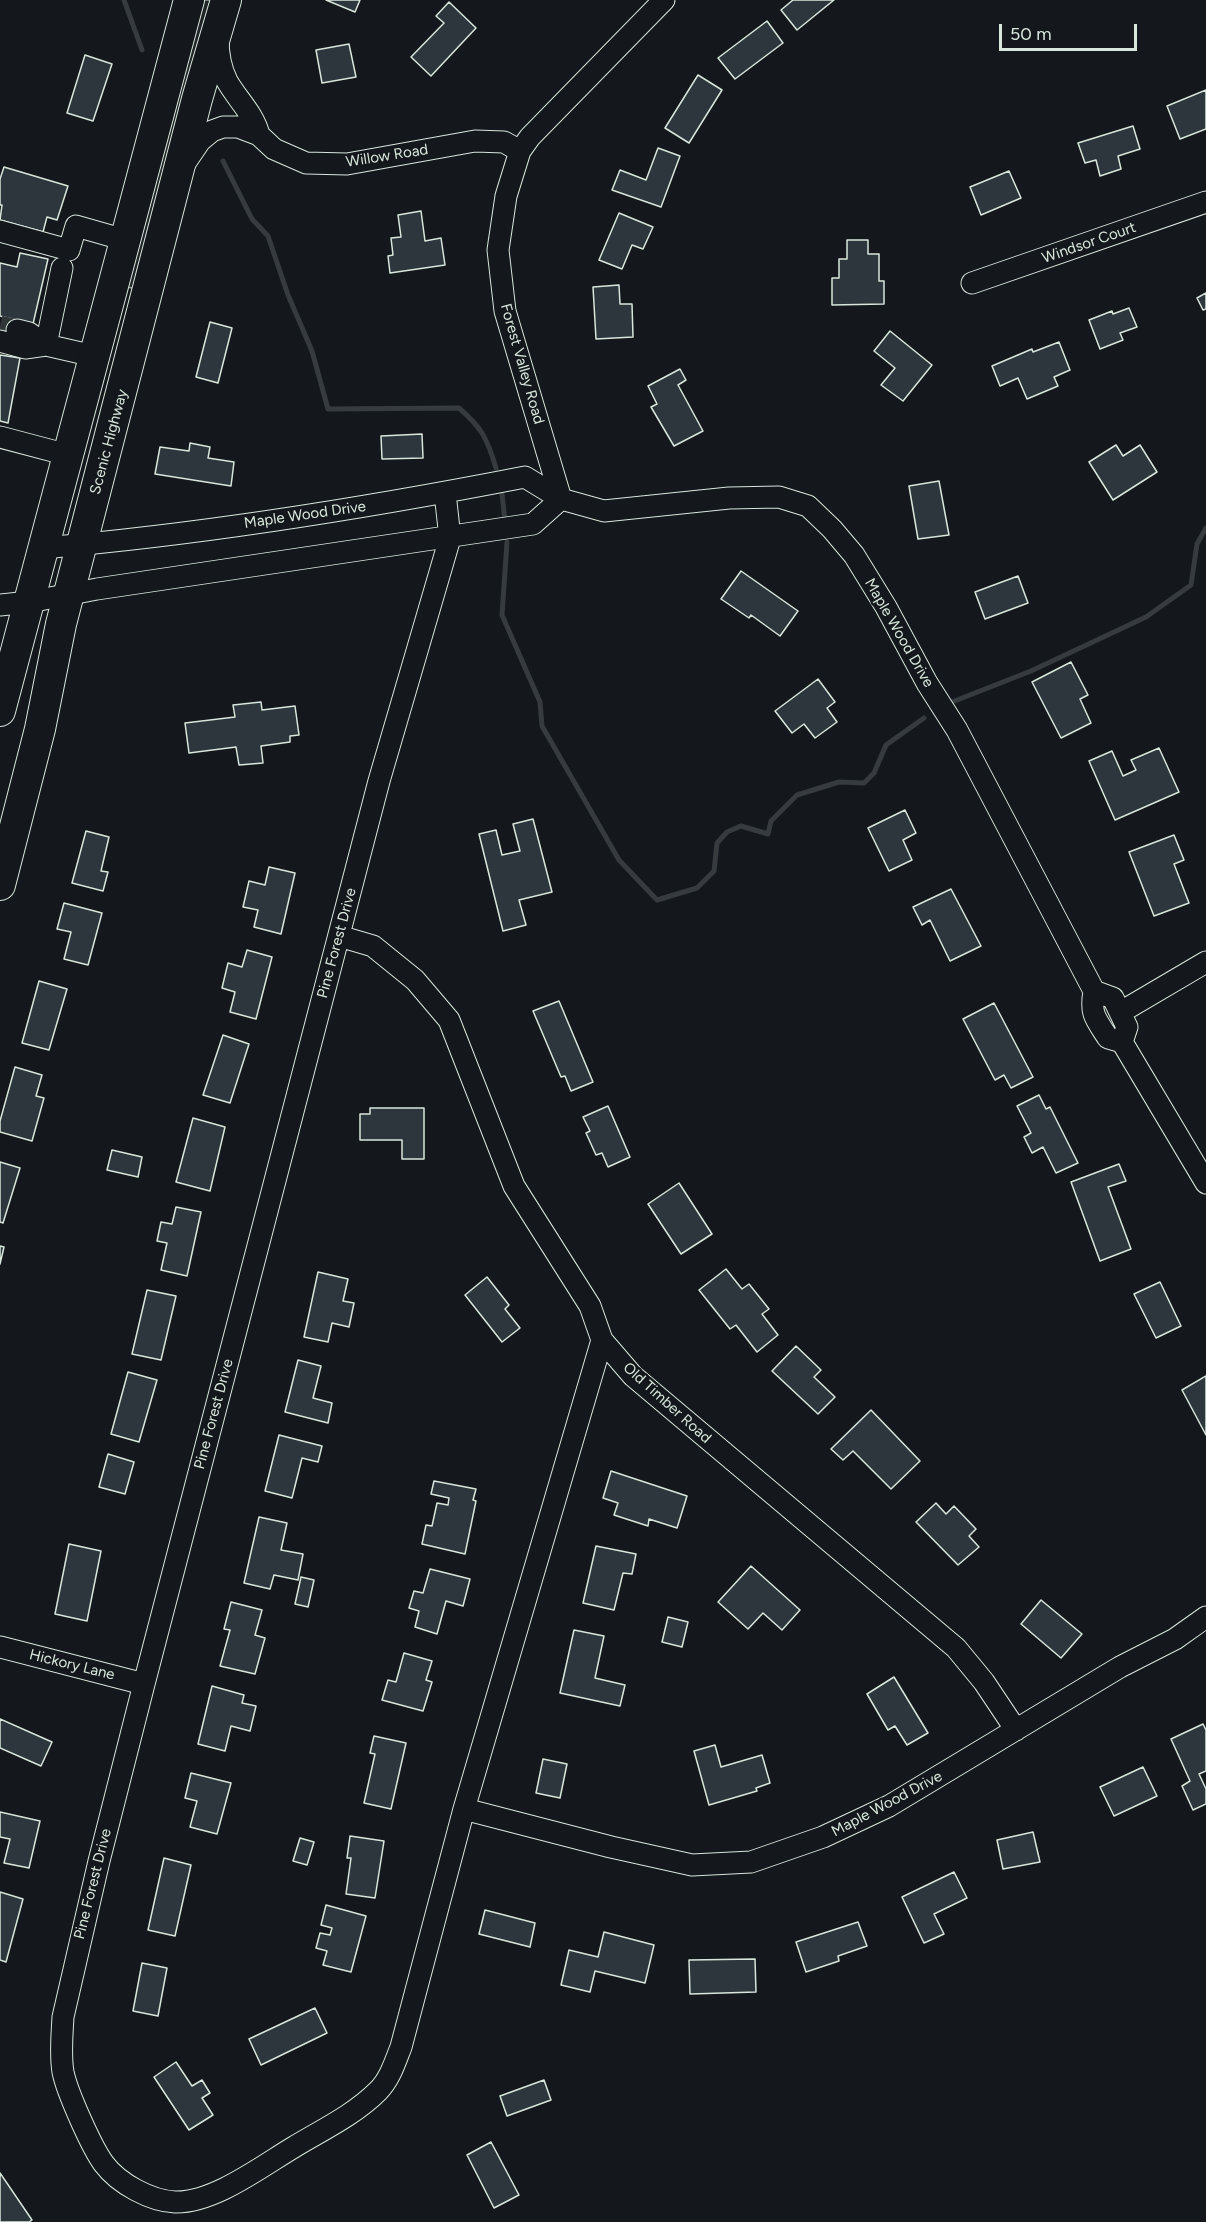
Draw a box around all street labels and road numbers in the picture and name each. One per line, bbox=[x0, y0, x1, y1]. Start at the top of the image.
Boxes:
street label: Willow Road bbox=[345, 141, 429, 171]
street label: Windsor Court bbox=[1040, 219, 1138, 267]
street label: Forest Valley Road bbox=[496, 302, 548, 426]
street label: Scenic Highway bbox=[86, 388, 132, 496]
street label: Maple Wood Drive bbox=[243, 498, 367, 532]
street label: Maple Wood Drive bbox=[861, 575, 937, 691]
street label: Pine Forest Drive bbox=[314, 886, 360, 1000]
street label: Pine Forest Drive bbox=[191, 1357, 237, 1471]
street label: Old Timber Road bbox=[619, 1359, 715, 1447]
street label: Hickory Lane bbox=[27, 1646, 117, 1684]
street label: Maple Wood Drive bbox=[829, 1767, 945, 1841]
street label: Pine Forest Drive bbox=[71, 1827, 115, 1941]

